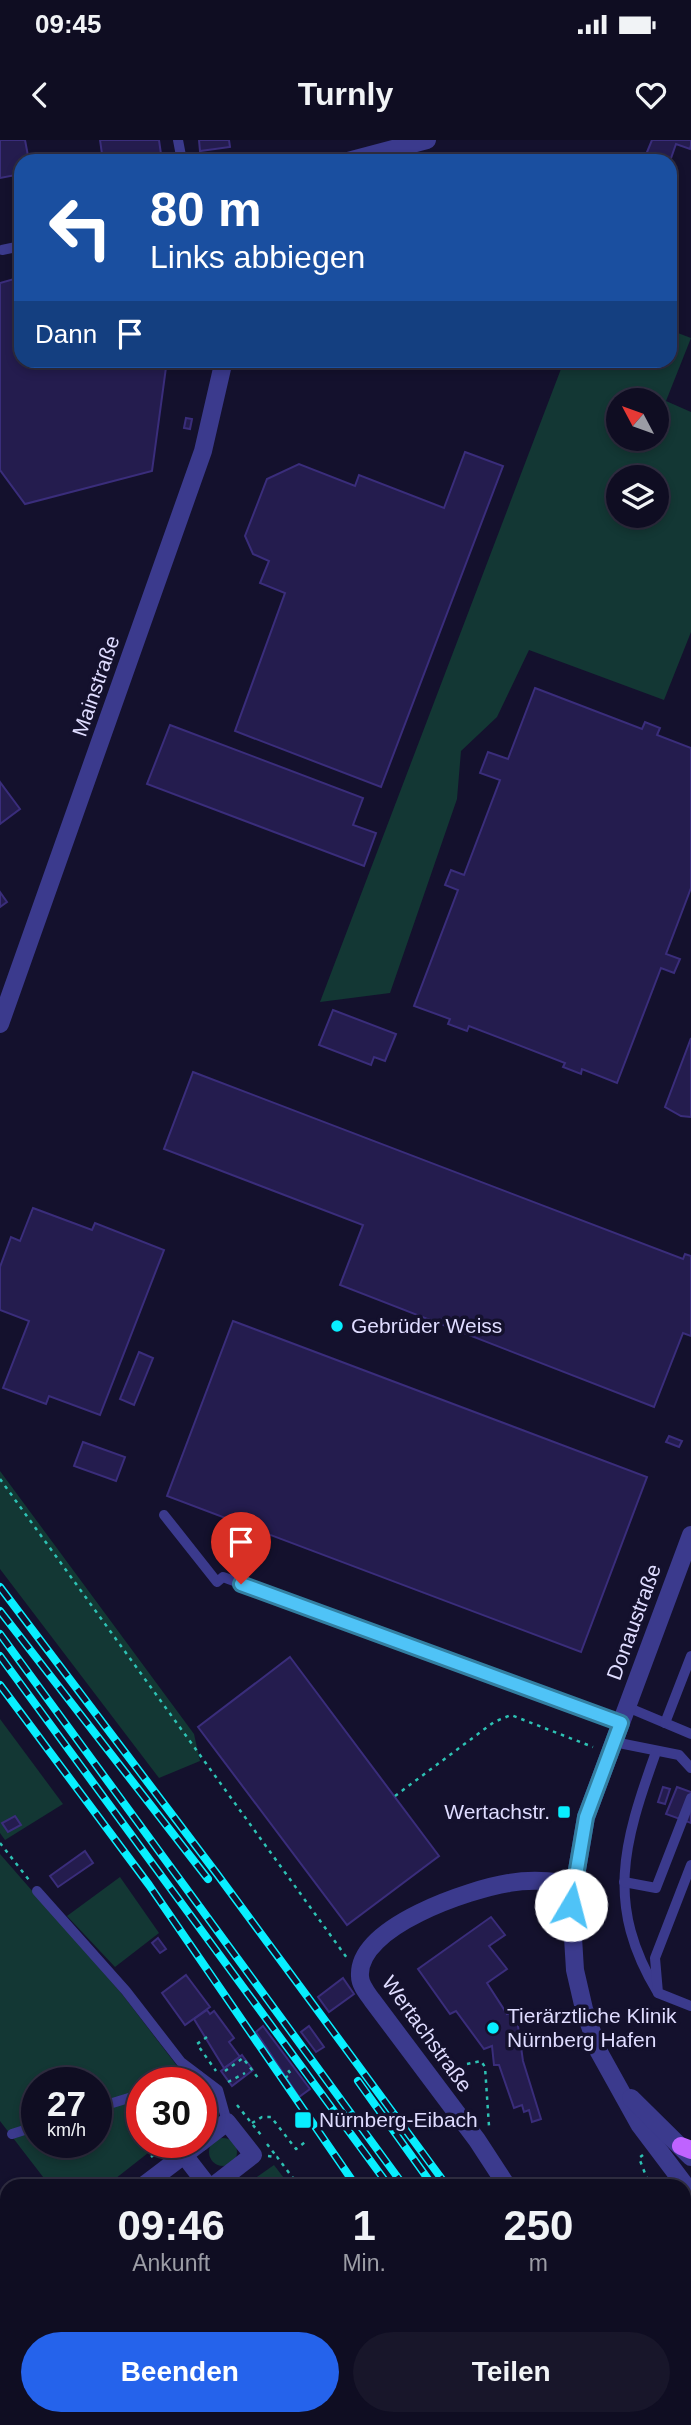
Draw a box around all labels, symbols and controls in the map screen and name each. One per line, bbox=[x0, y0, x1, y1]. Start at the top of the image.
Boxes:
text: 09:45 bbox=[35, 9, 102, 39]
icon: back bbox=[21, 76, 59, 114]
text: Turnly bbox=[298, 76, 393, 112]
icon: heart bbox=[632, 76, 670, 114]
icon: left bbox=[35, 182, 126, 273]
text: 80 m bbox=[150, 182, 262, 236]
text: Links abbiegen bbox=[150, 239, 365, 275]
icon: arrive bbox=[111, 315, 149, 353]
text: Dann bbox=[35, 319, 97, 349]
north arrow bbox=[606, 388, 668, 452]
map controls bbox=[606, 388, 669, 528]
button: layers bbox=[606, 465, 669, 528]
street label: Mainstraße bbox=[68, 632, 123, 739]
place label: Gebrüder Weiss bbox=[351, 1314, 502, 1337]
marker: Gebrüder Weiss bbox=[329, 1318, 345, 1334]
pin bbox=[211, 1512, 271, 1584]
icon: arrive bbox=[222, 1523, 260, 1561]
street label: Donaustraße bbox=[602, 1561, 665, 1683]
place label: Wertachstr. bbox=[444, 1800, 550, 1823]
marker: Wertachstr. bbox=[556, 1804, 572, 1820]
position arrow bbox=[534, 1868, 608, 1942]
street label: Wertachstraße bbox=[378, 1971, 477, 2096]
place label: Tierärztliche Klinik Nürnberg Hafen bbox=[507, 2004, 677, 2051]
marker: Tierärztliche Klinik Nürnberg Hafen bbox=[485, 2020, 501, 2036]
speed limit sign: 30 bbox=[126, 2067, 217, 2158]
text: 27 bbox=[47, 2084, 86, 2123]
place label: Nürnberg-Eibach bbox=[319, 2108, 478, 2131]
marker: Nürnberg-Eibach bbox=[293, 2110, 313, 2130]
text: km/h bbox=[47, 2120, 86, 2140]
text: 09:46 bbox=[118, 2202, 225, 2249]
text: 1 bbox=[352, 2202, 376, 2249]
text: 250 bbox=[503, 2202, 573, 2249]
text: Ankunft bbox=[132, 2250, 210, 2276]
text: Min. bbox=[342, 2250, 386, 2276]
text: m bbox=[529, 2250, 548, 2276]
button: Beenden bbox=[21, 2332, 339, 2412]
button: Teilen bbox=[353, 2332, 670, 2412]

